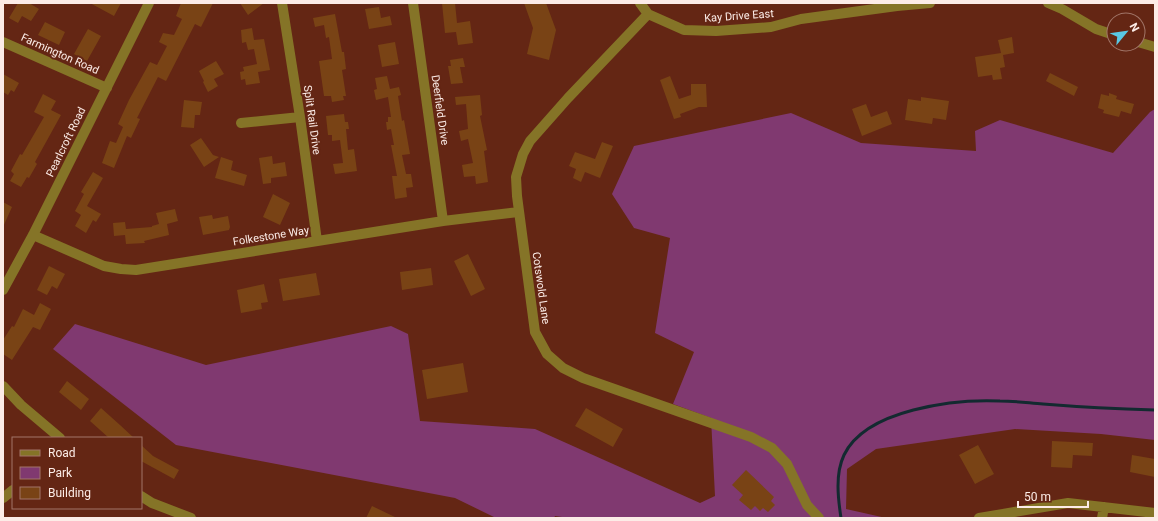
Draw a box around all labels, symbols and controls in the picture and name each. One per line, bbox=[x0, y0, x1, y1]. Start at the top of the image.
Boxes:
street label: Kay Drive East bbox=[704, 7, 775, 25]
north arrow bbox=[1106, 12, 1146, 52]
text: N bbox=[1127, 21, 1142, 34]
street label: Farmington Road bbox=[19, 31, 101, 77]
street label: Deerfield Drive bbox=[429, 74, 451, 146]
street label: Split Rail Drive bbox=[301, 84, 323, 156]
street label: Pearlcroft Road bbox=[43, 105, 89, 179]
street label: Folkestone Way bbox=[232, 223, 311, 248]
street label: Cotswold Lane bbox=[530, 251, 553, 325]
legend bbox=[12, 437, 142, 509]
text: Road bbox=[48, 446, 76, 460]
text: Park bbox=[48, 466, 73, 480]
scale bar bbox=[1018, 483, 1088, 509]
text: Building bbox=[48, 486, 91, 500]
text: 50 m bbox=[1024, 490, 1051, 504]

